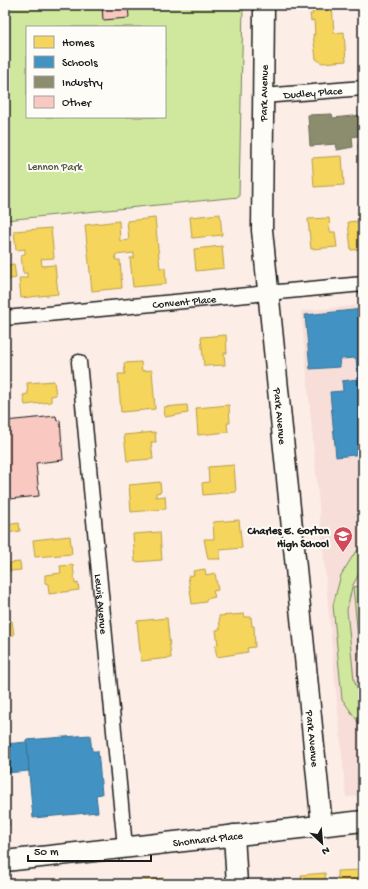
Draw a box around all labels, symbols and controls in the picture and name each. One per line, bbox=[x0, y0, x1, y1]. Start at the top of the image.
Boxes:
legend bbox=[26, 26, 166, 118]
text: Homes bbox=[62, 37, 95, 51]
text: Schools bbox=[62, 57, 98, 71]
street label: Park Avenue bbox=[258, 64, 271, 122]
text: Industry bbox=[62, 77, 103, 91]
street label: Dudley Place bbox=[282, 86, 343, 102]
text: Other bbox=[62, 97, 93, 111]
park label: Lennon Park bbox=[28, 162, 83, 174]
street label: Convent Place bbox=[152, 294, 217, 312]
street label: Park Avenue bbox=[270, 386, 288, 445]
place label: Charles E. Gorton High School bbox=[246, 525, 330, 552]
school or university icon: Charles E. Gorton High School bbox=[332, 525, 354, 553]
street label: Lewis Avenue bbox=[91, 573, 109, 635]
street label: Park Avenue bbox=[302, 709, 320, 768]
north arrow bbox=[302, 823, 342, 863]
street label: Shonnard Place bbox=[172, 830, 244, 850]
scale bar bbox=[28, 837, 151, 863]
text: N bbox=[320, 843, 331, 857]
text: 50 m bbox=[34, 846, 59, 860]

